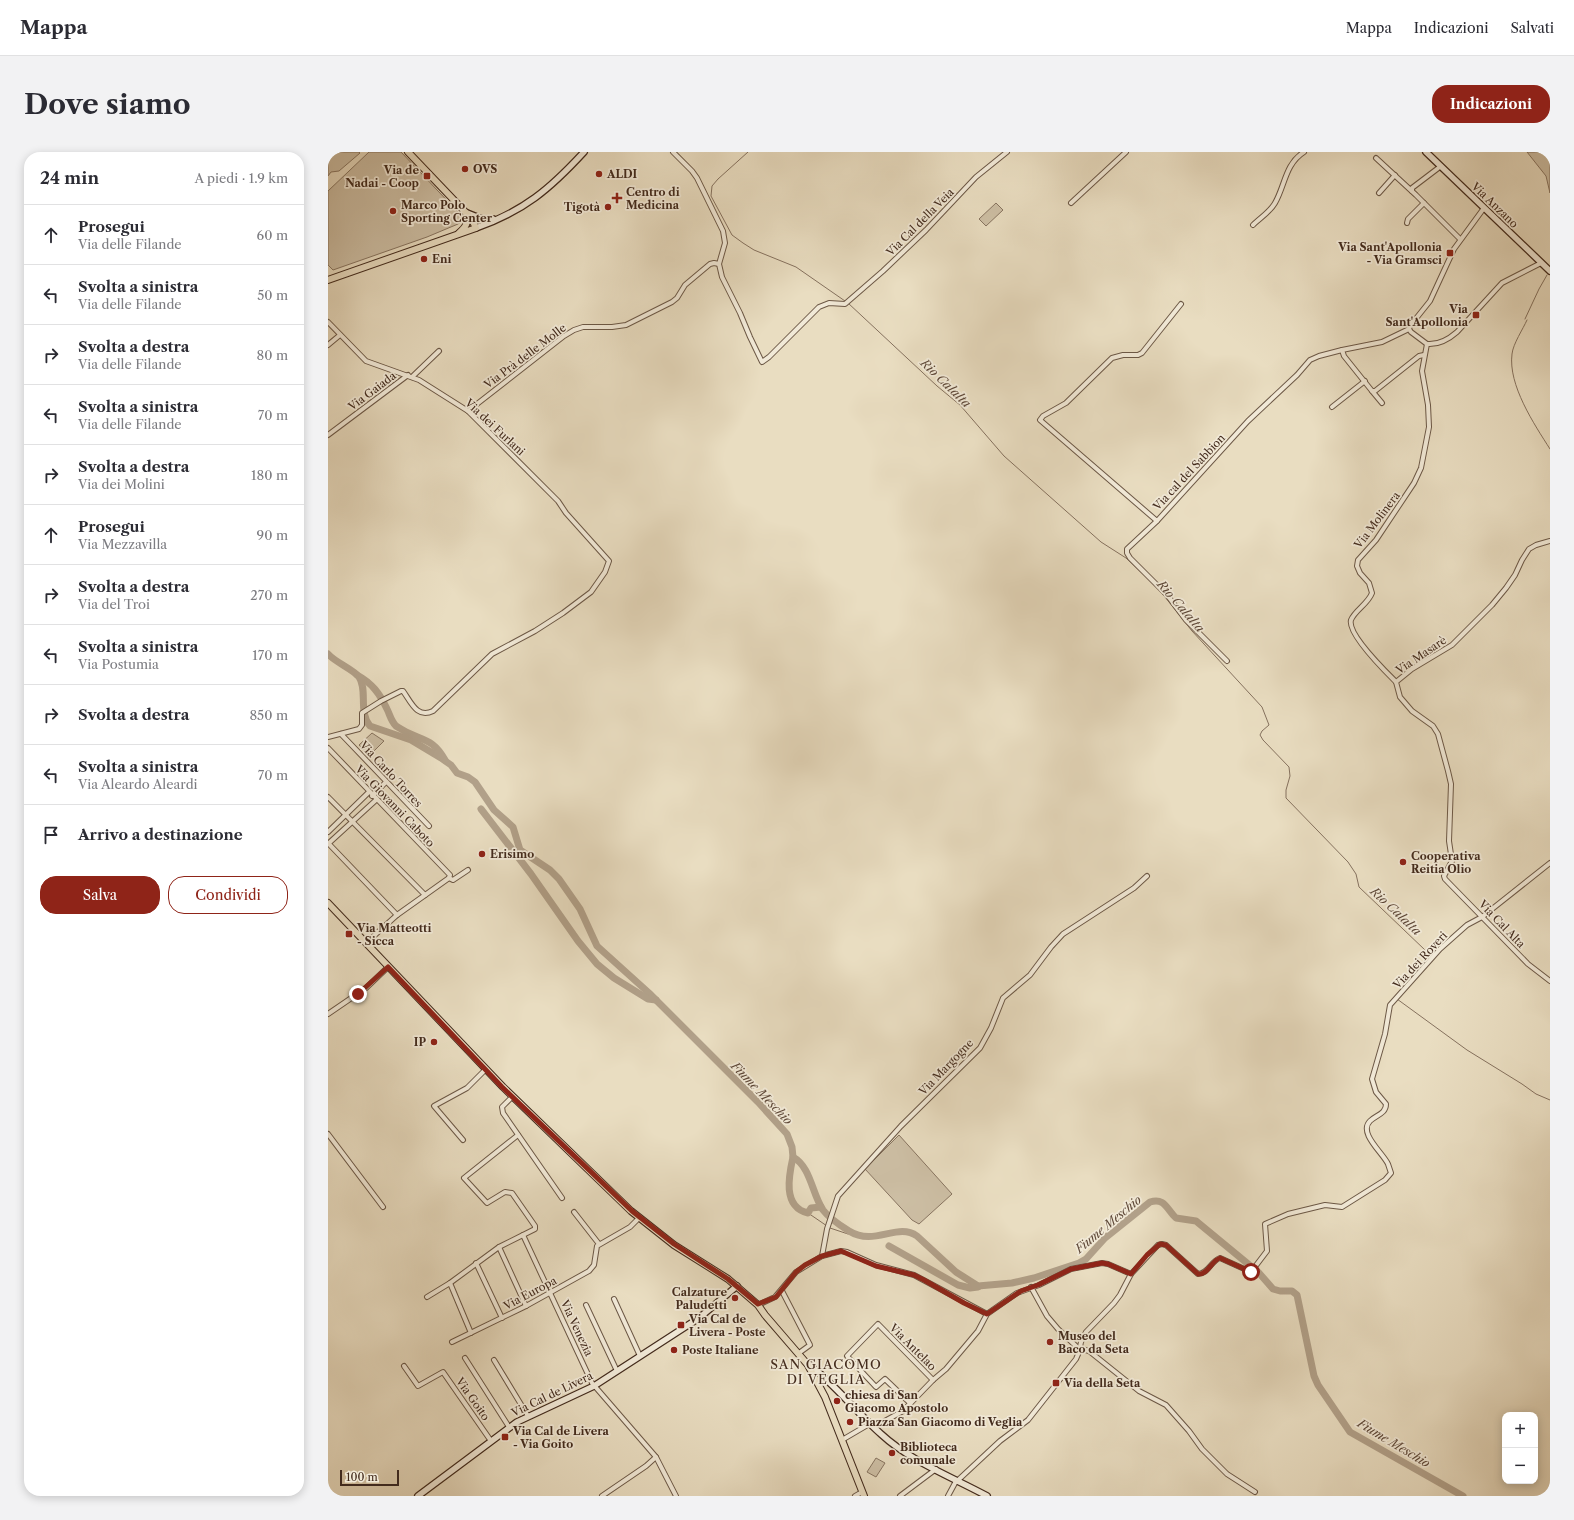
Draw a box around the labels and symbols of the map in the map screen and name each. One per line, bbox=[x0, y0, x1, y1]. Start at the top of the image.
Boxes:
place label: OVS bbox=[473, 162, 497, 176]
place label: Via de Nadai - Coop bbox=[345, 163, 419, 190]
marker: OVS bbox=[460, 164, 470, 174]
place label: ALDI bbox=[606, 167, 638, 181]
marker: ALDI bbox=[594, 169, 604, 179]
marker: Via de Nadai - Coop bbox=[422, 171, 432, 181]
street label: Via Anzano bbox=[1468, 179, 1521, 231]
place label: Centro di Medicina bbox=[626, 185, 680, 212]
street label: Via Cal della Veia bbox=[882, 185, 957, 260]
marker: Centro di Medicina bbox=[611, 192, 623, 204]
place label: Marco Polo Sporting Center bbox=[401, 198, 493, 225]
place label: Tigotà bbox=[564, 200, 601, 214]
marker: Tigotà bbox=[603, 202, 613, 212]
marker: Marco Polo Sporting Center bbox=[388, 206, 398, 216]
place label: Via Sant'Apollonia - Via Gramsci bbox=[1337, 240, 1443, 267]
marker: Via Sant'Apollonia - Via Gramsci bbox=[1445, 248, 1455, 258]
place label: Eni bbox=[432, 252, 451, 266]
marker: Eni bbox=[419, 254, 429, 264]
place label: Via Sant'Apollonia bbox=[1386, 302, 1469, 329]
marker: Via Sant'Apollonia bbox=[1471, 310, 1481, 320]
street label: Via Prà delle Molle bbox=[480, 321, 569, 392]
water label: Rio Calalta bbox=[917, 355, 974, 411]
street label: Via Gaiada bbox=[345, 368, 399, 414]
street label: Via dei Furlani bbox=[461, 395, 528, 459]
street label: Via cal del Sabbion bbox=[1149, 431, 1228, 514]
street label: Via Molinera bbox=[1350, 489, 1403, 552]
water label: Rio Calalta bbox=[1154, 576, 1208, 635]
street label: Via Masarè bbox=[1392, 633, 1449, 678]
street label: Via Carlo Torres bbox=[356, 737, 425, 810]
street label: Via Giovanni Caboto bbox=[352, 761, 438, 850]
place label: Erisimo bbox=[490, 847, 534, 861]
marker: Erisimo bbox=[477, 849, 487, 859]
place label: Cooperativa Reitia Olio bbox=[1411, 849, 1481, 876]
marker: Cooperativa Reitia Olio bbox=[1398, 857, 1408, 867]
water label: Rio Calalta bbox=[1367, 883, 1425, 938]
street label: Via Cal Alta bbox=[1475, 896, 1528, 951]
place label: Via Matteotti - Sicca bbox=[356, 921, 432, 948]
street label: Via dei Roveri bbox=[1389, 928, 1451, 992]
marker: Via Matteotti - Sicca bbox=[344, 929, 354, 939]
route end bbox=[349, 985, 367, 1003]
place label: IP bbox=[414, 1035, 426, 1049]
street label: Via Margogne bbox=[915, 1036, 976, 1099]
marker: IP bbox=[429, 1037, 439, 1047]
water label: Fiume Meschio bbox=[727, 1058, 796, 1128]
water label: Fiume Meschio bbox=[1071, 1192, 1144, 1257]
route start bbox=[1242, 1263, 1260, 1281]
street label: Via Europa bbox=[500, 1273, 559, 1313]
place label: Calzature Paludetti bbox=[672, 1285, 727, 1312]
marker: Calzature Paludetti bbox=[730, 1293, 740, 1303]
street label: Via Venezia bbox=[557, 1297, 596, 1359]
place label: Via Cal de Livera - Poste bbox=[688, 1312, 766, 1339]
marker: Via Cal de Livera - Poste bbox=[676, 1320, 686, 1330]
street label: Via Antelao bbox=[886, 1320, 939, 1373]
place label: Museo del Baco da Seta bbox=[1058, 1329, 1130, 1356]
marker: Museo del Baco da Seta bbox=[1045, 1337, 1055, 1347]
place label: Poste Italiane bbox=[682, 1343, 759, 1357]
marker: Poste Italiane bbox=[669, 1345, 679, 1355]
district label: SAN GIACOMO DI VEGLIA bbox=[770, 1356, 882, 1387]
street label: Via Cal de Livera bbox=[508, 1368, 595, 1420]
street label: Via Goito bbox=[453, 1374, 493, 1423]
place label: Via della Seta bbox=[1063, 1376, 1141, 1390]
marker: Via della Seta bbox=[1051, 1378, 1061, 1388]
place label: chiesa di San Giacomo Apostolo bbox=[845, 1388, 948, 1415]
marker: chiesa di San Giacomo Apostolo bbox=[832, 1396, 842, 1406]
place label: Piazza San Giacomo di Veglia bbox=[858, 1415, 1023, 1429]
water label: Fiume Meschio bbox=[1354, 1415, 1433, 1471]
marker: Piazza San Giacomo di Veglia bbox=[845, 1417, 855, 1427]
place label: Via Cal de Livera - Via Goito bbox=[512, 1424, 610, 1451]
marker: Via Cal de Livera - Via Goito bbox=[500, 1432, 510, 1442]
place label: Biblioteca comunale bbox=[900, 1440, 958, 1467]
marker: Biblioteca comunale bbox=[887, 1448, 897, 1458]
scale bar bbox=[340, 1468, 399, 1487]

